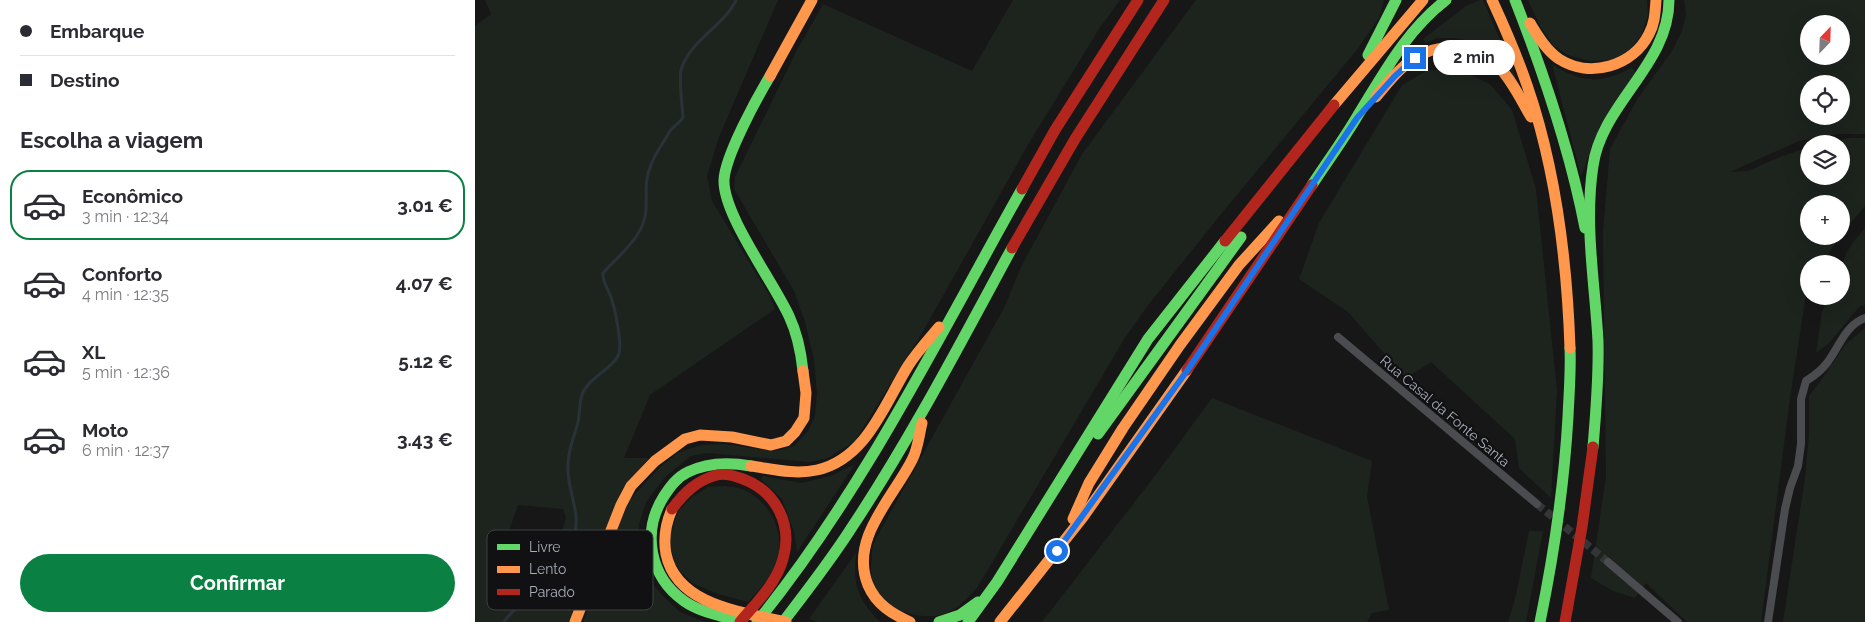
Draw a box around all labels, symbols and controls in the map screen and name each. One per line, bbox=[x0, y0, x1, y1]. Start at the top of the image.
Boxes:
north arrow bbox=[1800, 15, 1850, 65]
map controls bbox=[1800, 15, 1850, 305]
text: Embarque bbox=[50, 20, 144, 42]
callout: 2 min bbox=[1433, 40, 1515, 76]
route end bbox=[1404, 47, 1426, 69]
text: 2 min bbox=[1453, 48, 1495, 67]
text: Destino bbox=[50, 69, 119, 91]
button: locate bbox=[1800, 75, 1850, 125]
text: Escolha a viagem bbox=[20, 127, 203, 153]
button: layers bbox=[1800, 135, 1850, 185]
icon: car bbox=[22, 183, 67, 228]
text: Econômico bbox=[82, 185, 183, 207]
text: 3.01 € bbox=[397, 194, 453, 216]
button: + bbox=[1800, 195, 1850, 245]
text: 3 min · 12:34 bbox=[82, 207, 169, 226]
button: − bbox=[1800, 255, 1850, 305]
icon: car bbox=[22, 261, 67, 306]
text: Conforto bbox=[82, 263, 162, 285]
text: 4.07 € bbox=[396, 272, 453, 294]
text: 4 min · 12:35 bbox=[82, 285, 169, 304]
icon: car bbox=[22, 339, 67, 384]
text: XL bbox=[82, 341, 105, 363]
text: 5.12 € bbox=[398, 350, 453, 372]
street label: Rua Casal da Fonte Santa bbox=[1377, 352, 1513, 470]
text: 5 min · 12:36 bbox=[82, 363, 170, 382]
icon: car bbox=[22, 417, 67, 462]
text: Moto bbox=[82, 419, 128, 441]
text: 3.43 € bbox=[397, 428, 453, 450]
text: 6 min · 12:37 bbox=[82, 441, 170, 460]
legend bbox=[487, 530, 653, 610]
text: Livre bbox=[529, 539, 561, 555]
route start bbox=[1046, 540, 1068, 562]
button: Confirmar bbox=[20, 554, 455, 612]
text: Lento bbox=[529, 561, 566, 577]
text: Parado bbox=[529, 584, 575, 600]

